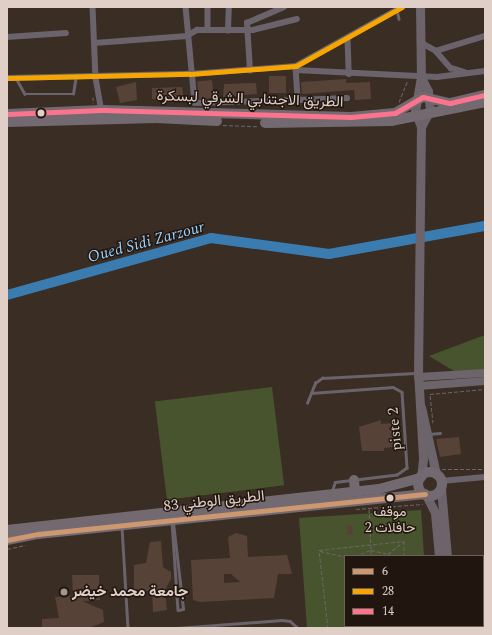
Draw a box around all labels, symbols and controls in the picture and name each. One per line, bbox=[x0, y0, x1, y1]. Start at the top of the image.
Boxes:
street label: الطريق الاجتنابي الشرقي لبسكرة bbox=[156, 87, 344, 111]
unlabelled marker bbox=[36, 108, 46, 118]
water label: Oued Sidi Zarzour bbox=[86, 217, 206, 267]
street label: piste 2 bbox=[384, 407, 406, 451]
street label: الطريق الوطني 83 bbox=[163, 487, 265, 515]
marker: موقف حافلات 2 bbox=[385, 493, 395, 503]
place label: موقف حافلات 2 bbox=[365, 504, 415, 536]
legend bbox=[344, 555, 484, 627]
text: 6 bbox=[382, 562, 388, 581]
text: 28 bbox=[382, 582, 394, 601]
place label: جامعة محمد خيضر bbox=[72, 583, 188, 601]
marker: جامعة محمد خيضر bbox=[59, 587, 69, 597]
text: 14 bbox=[382, 602, 394, 621]

